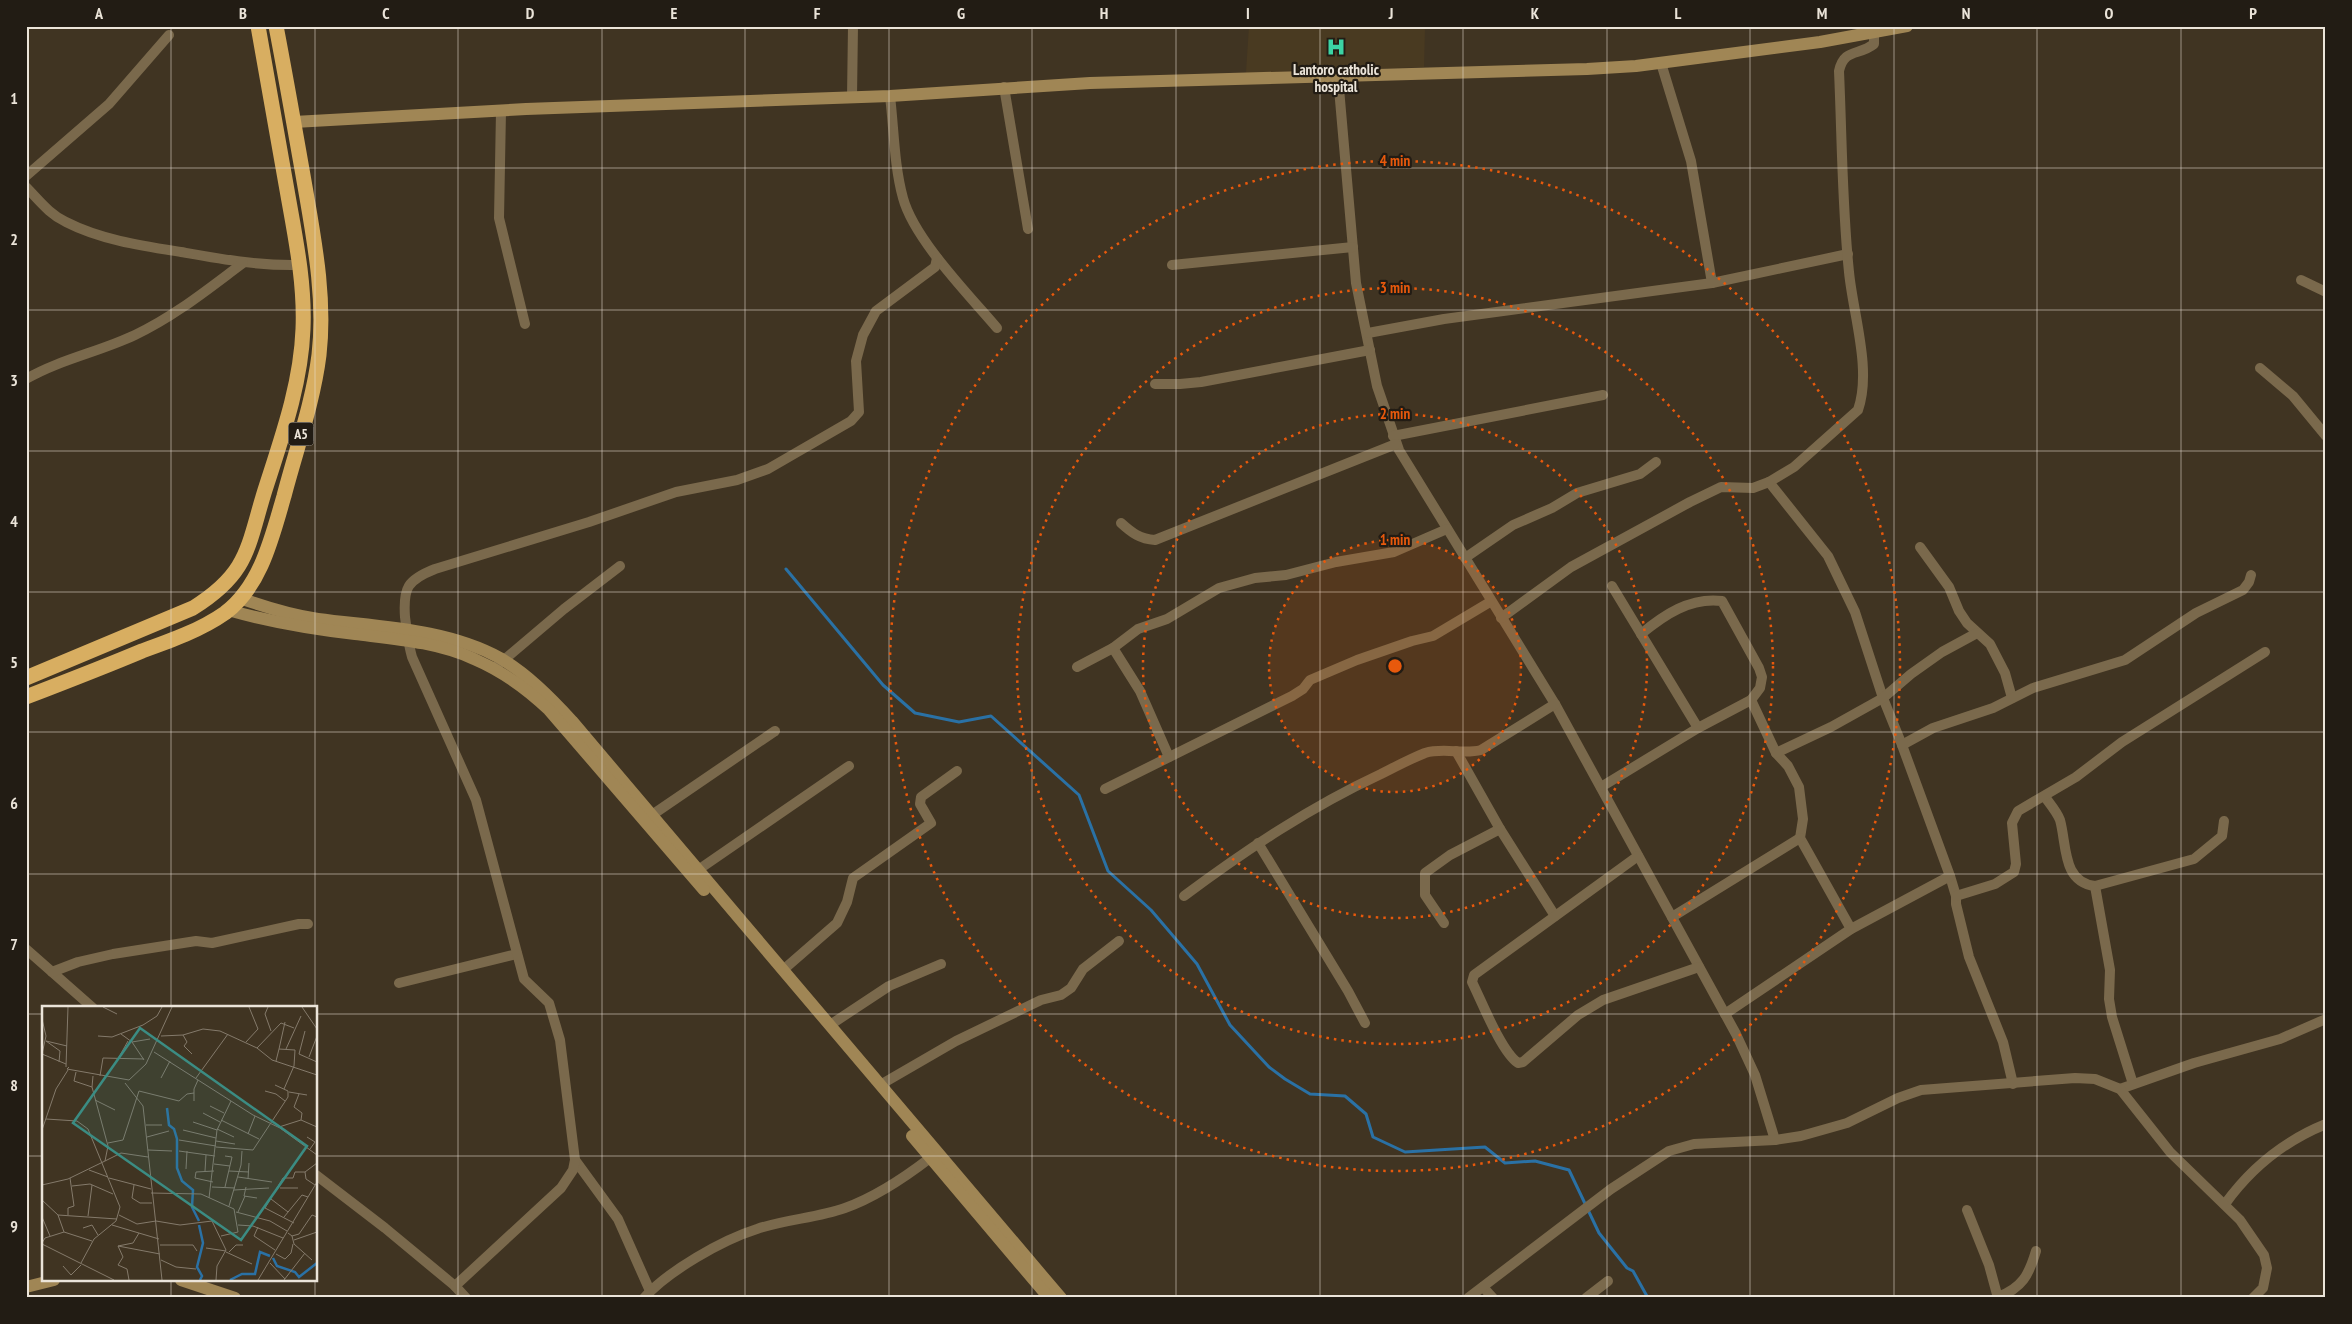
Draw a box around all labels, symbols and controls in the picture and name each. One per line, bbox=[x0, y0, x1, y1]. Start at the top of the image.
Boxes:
text: A bbox=[94, 3, 104, 23]
text: B bbox=[239, 3, 247, 23]
text: C bbox=[382, 3, 390, 23]
text: D bbox=[526, 3, 535, 23]
text: E bbox=[671, 3, 678, 23]
text: F bbox=[814, 3, 821, 23]
text: G bbox=[957, 3, 965, 23]
text: H bbox=[1100, 3, 1108, 23]
text: I bbox=[1246, 3, 1250, 23]
text: J bbox=[1388, 3, 1393, 23]
text: K bbox=[1531, 3, 1540, 23]
text: L bbox=[1675, 3, 1682, 23]
text: M bbox=[1817, 3, 1827, 23]
text: N bbox=[1962, 3, 1970, 23]
text: O bbox=[2105, 3, 2114, 23]
text: P bbox=[2249, 3, 2257, 23]
hospital icon: Lantoro catholic hospital bbox=[1325, 36, 1347, 58]
place label: Lantoro catholic hospital bbox=[1293, 60, 1380, 96]
text: 1 bbox=[10, 88, 18, 108]
text: 4 min bbox=[1380, 151, 1410, 170]
text: 2 bbox=[10, 229, 18, 249]
text: 3 min bbox=[1380, 278, 1410, 297]
text: 3 bbox=[10, 370, 18, 390]
text: 2 min bbox=[1380, 404, 1410, 423]
road number: A5 bbox=[288, 422, 314, 446]
text: 4 bbox=[10, 511, 18, 531]
text: 1 min bbox=[1380, 530, 1410, 549]
text: 5 bbox=[10, 652, 18, 672]
centre of rings bbox=[1386, 657, 1404, 675]
text: 6 bbox=[10, 793, 18, 813]
text: 7 bbox=[10, 934, 18, 954]
inset map bbox=[42, 1006, 318, 1282]
text: 8 bbox=[10, 1075, 18, 1095]
text: 9 bbox=[10, 1216, 18, 1236]

